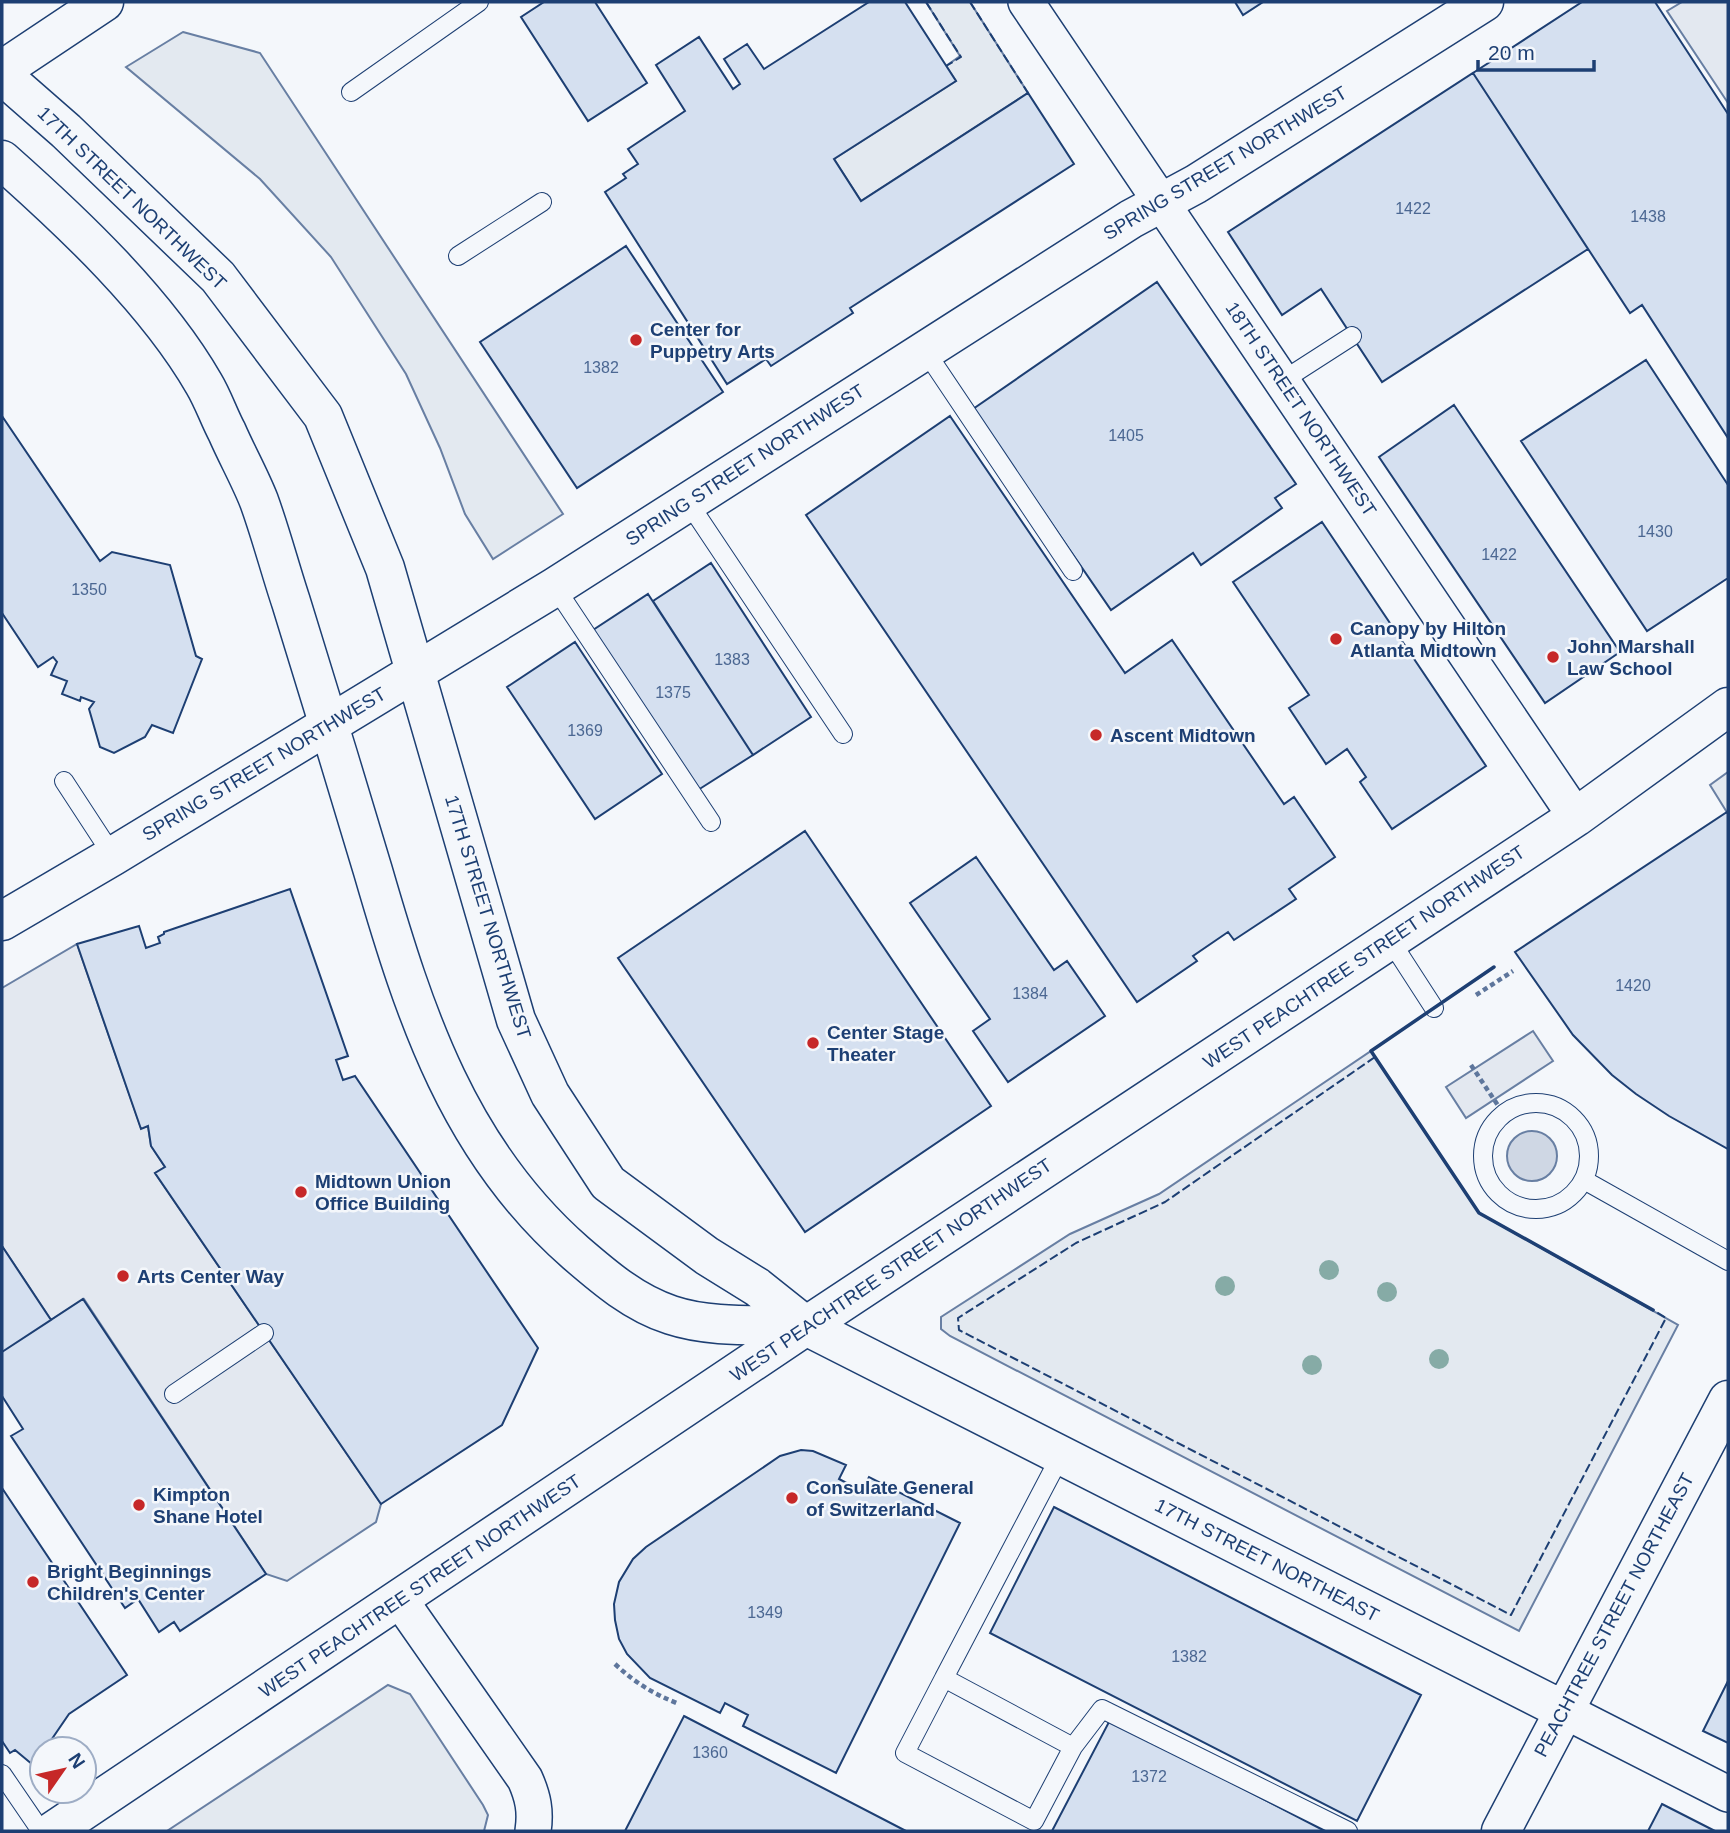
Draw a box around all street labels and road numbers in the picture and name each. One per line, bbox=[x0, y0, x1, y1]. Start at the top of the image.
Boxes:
street label: SPRING STREET NORTHWEST bbox=[1100, 82, 1351, 244]
street label: 17TH STREET NORTHWEST bbox=[33, 102, 231, 294]
street label: 18TH STREET NORTHWEST bbox=[1221, 298, 1381, 520]
street label: SPRING STREET NORTHWEST bbox=[622, 380, 869, 550]
street label: SPRING STREET NORTHWEST bbox=[139, 683, 390, 845]
street label: 17TH STREET NORTHWEST bbox=[441, 793, 535, 1042]
street label: WEST PEACHTREE STREET NORTHWEST bbox=[1199, 841, 1529, 1073]
street label: WEST PEACHTREE STREET NORTHWEST bbox=[726, 1154, 1056, 1386]
street label: PEACHTREE STREET NORTHEAST bbox=[1530, 1469, 1698, 1760]
street label: WEST PEACHTREE STREET NORTHWEST bbox=[255, 1470, 585, 1702]
street label: 17TH STREET NORTHEAST bbox=[1152, 1494, 1383, 1626]

